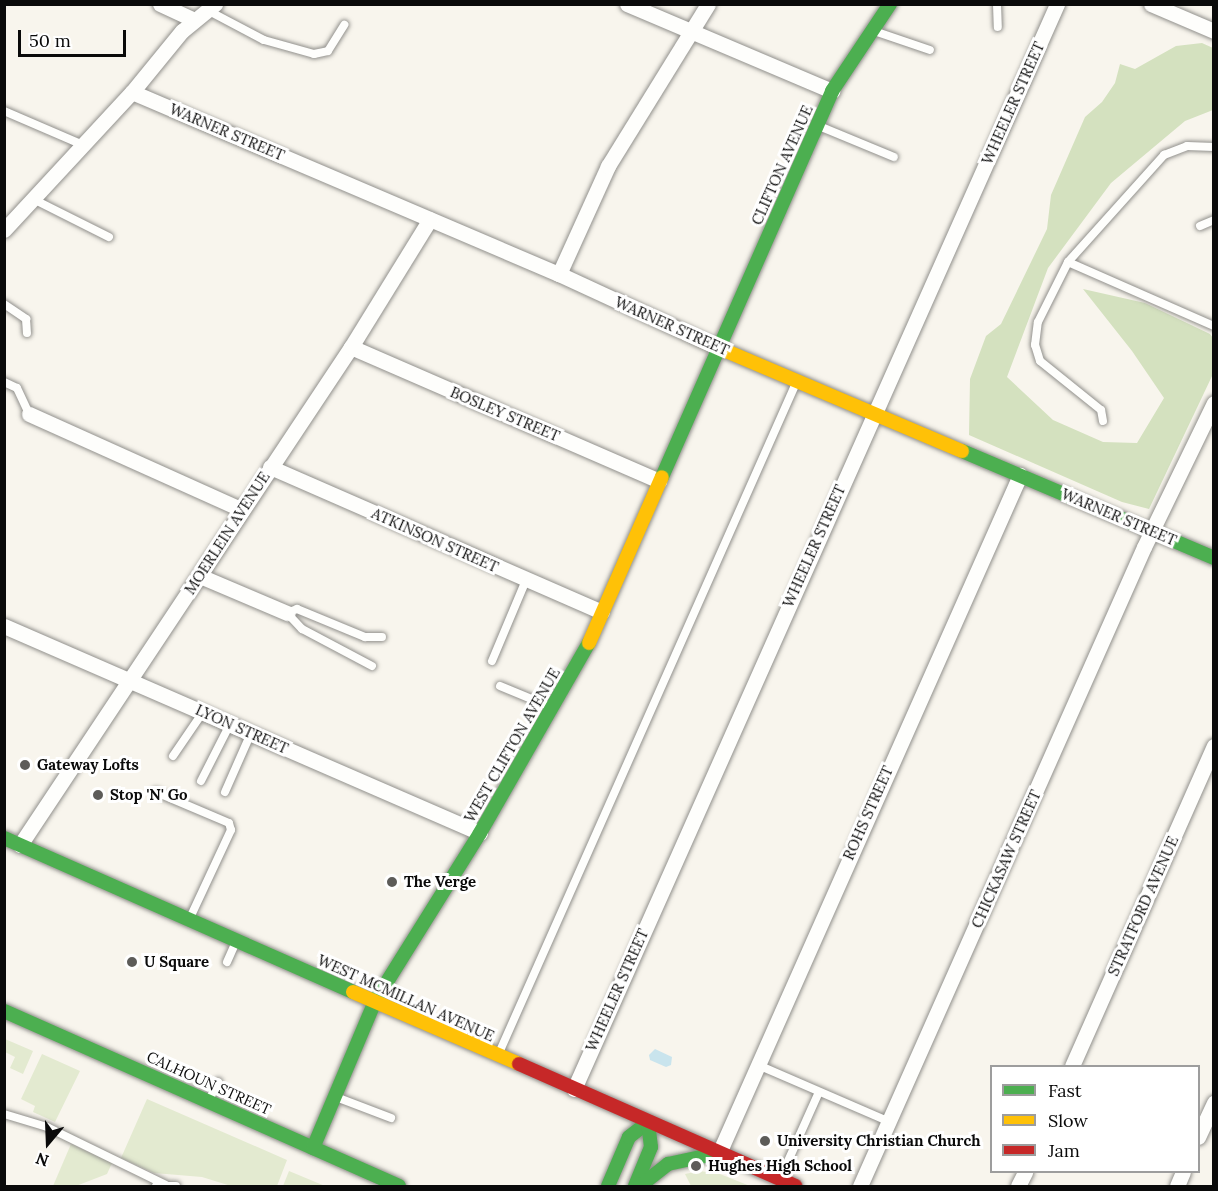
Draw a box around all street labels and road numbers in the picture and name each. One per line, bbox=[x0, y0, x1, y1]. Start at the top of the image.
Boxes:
street label: WHEELER STREET bbox=[978, 39, 1048, 167]
street label: WARNER STREET bbox=[167, 100, 287, 164]
street label: CLIFTON AVENUE bbox=[748, 102, 816, 228]
street label: WARNER STREET bbox=[612, 293, 732, 359]
street label: BOSLEY STREET bbox=[448, 383, 562, 445]
street label: MOERLEIN AVENUE bbox=[181, 468, 273, 598]
street label: WHEELER STREET bbox=[779, 482, 849, 610]
street label: WARNER STREET bbox=[1059, 485, 1179, 549]
street label: ATKINSON STREET bbox=[369, 504, 501, 576]
street label: WEST CLIFTON AVENUE bbox=[460, 665, 564, 825]
street label: LYON STREET bbox=[193, 701, 291, 757]
street label: ROHS STREET bbox=[839, 763, 897, 863]
street label: CHICKASAW STREET bbox=[967, 787, 1045, 931]
street label: STRATFORD AVENUE bbox=[1104, 833, 1182, 979]
street label: WHEELER STREET bbox=[582, 926, 652, 1054]
street label: WEST MCMILLAN AVENUE bbox=[315, 951, 497, 1045]
street label: CALHOUN STREET bbox=[144, 1047, 274, 1119]

